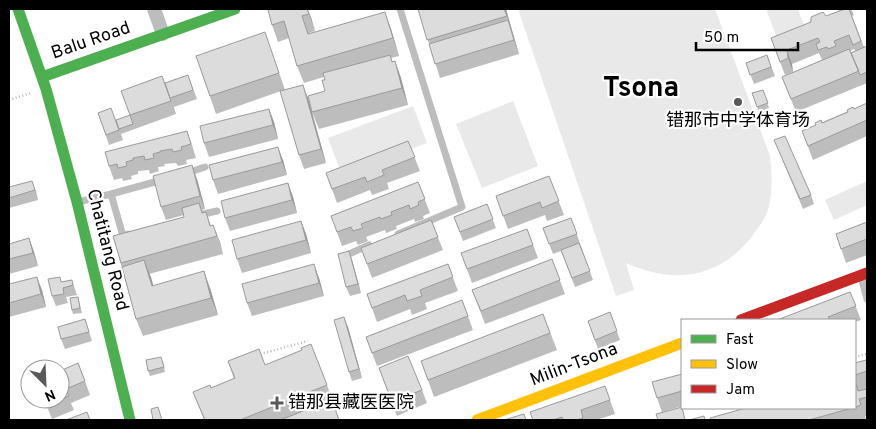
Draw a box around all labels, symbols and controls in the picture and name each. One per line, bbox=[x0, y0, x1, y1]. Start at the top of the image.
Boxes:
street label: Balu Road bbox=[48, 17, 134, 65]
scale bar bbox=[696, 20, 798, 52]
text: 50 m bbox=[704, 29, 739, 48]
district label: Tsona bbox=[603, 71, 679, 107]
marker: 错那市中学体育场 bbox=[732, 96, 744, 108]
place label: 错那市中学体育场 bbox=[666, 110, 810, 133]
street label: Chatitang Road bbox=[81, 187, 133, 313]
legend bbox=[681, 319, 856, 409]
text: Fast bbox=[726, 331, 754, 350]
street label: Milin-Tsona bbox=[527, 338, 621, 392]
text: Slow bbox=[726, 356, 758, 375]
north arrow bbox=[20, 359, 70, 409]
text: Jam bbox=[726, 381, 755, 400]
text: N bbox=[42, 385, 58, 404]
place label: 错那县藏医医院 bbox=[288, 392, 414, 415]
marker: 错那县藏医医院 bbox=[270, 396, 284, 410]

